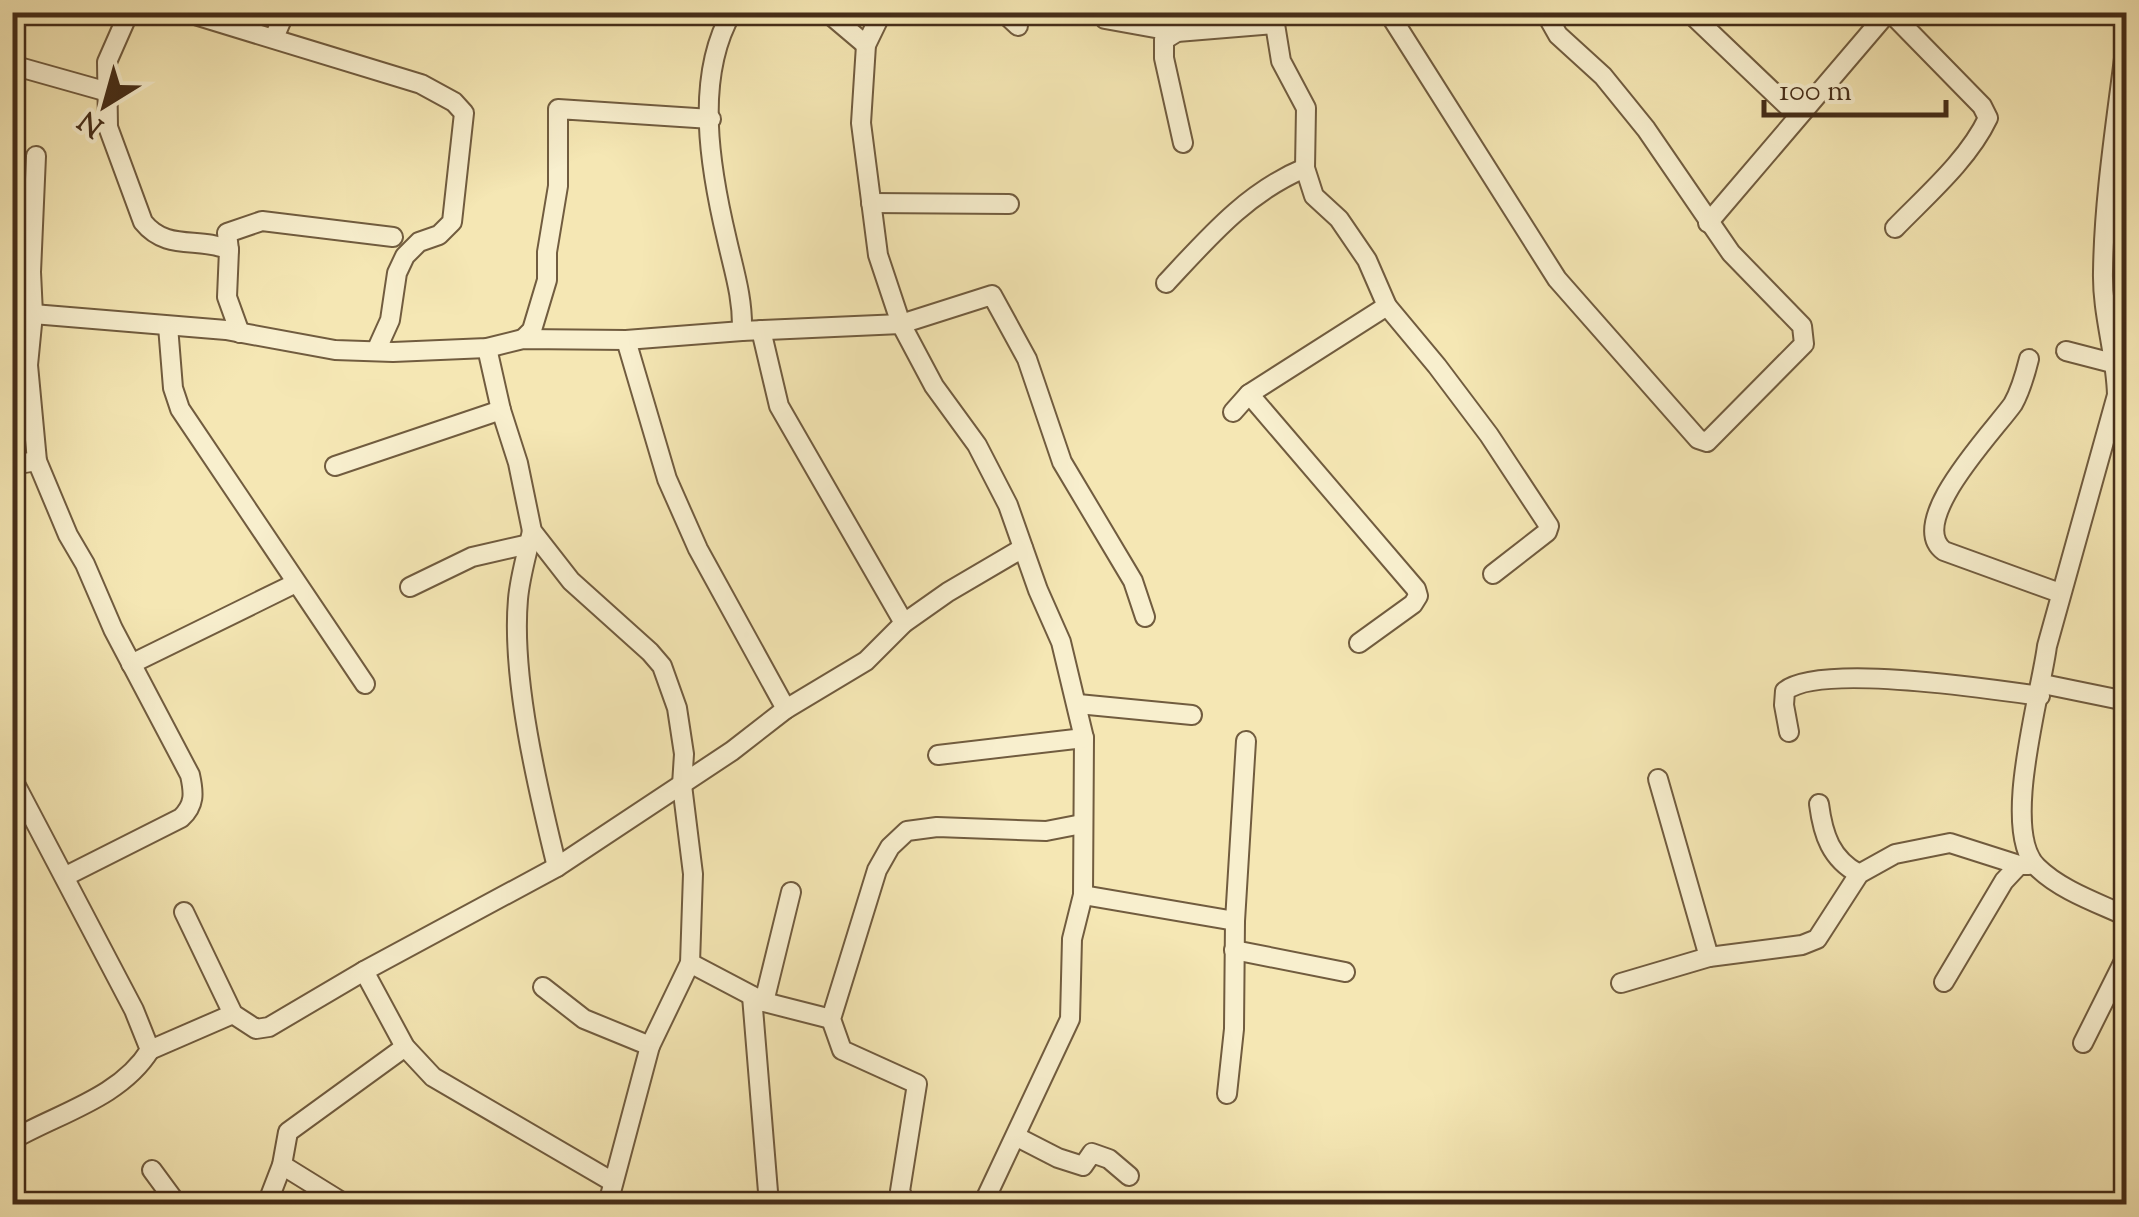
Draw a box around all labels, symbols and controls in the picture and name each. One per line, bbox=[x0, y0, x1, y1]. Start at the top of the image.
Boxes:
north arrow bbox=[55, 55, 155, 155]
scale bar bbox=[1764, 55, 1946, 117]
text: 100 m bbox=[1779, 71, 1852, 114]
text: N bbox=[71, 100, 113, 145]

